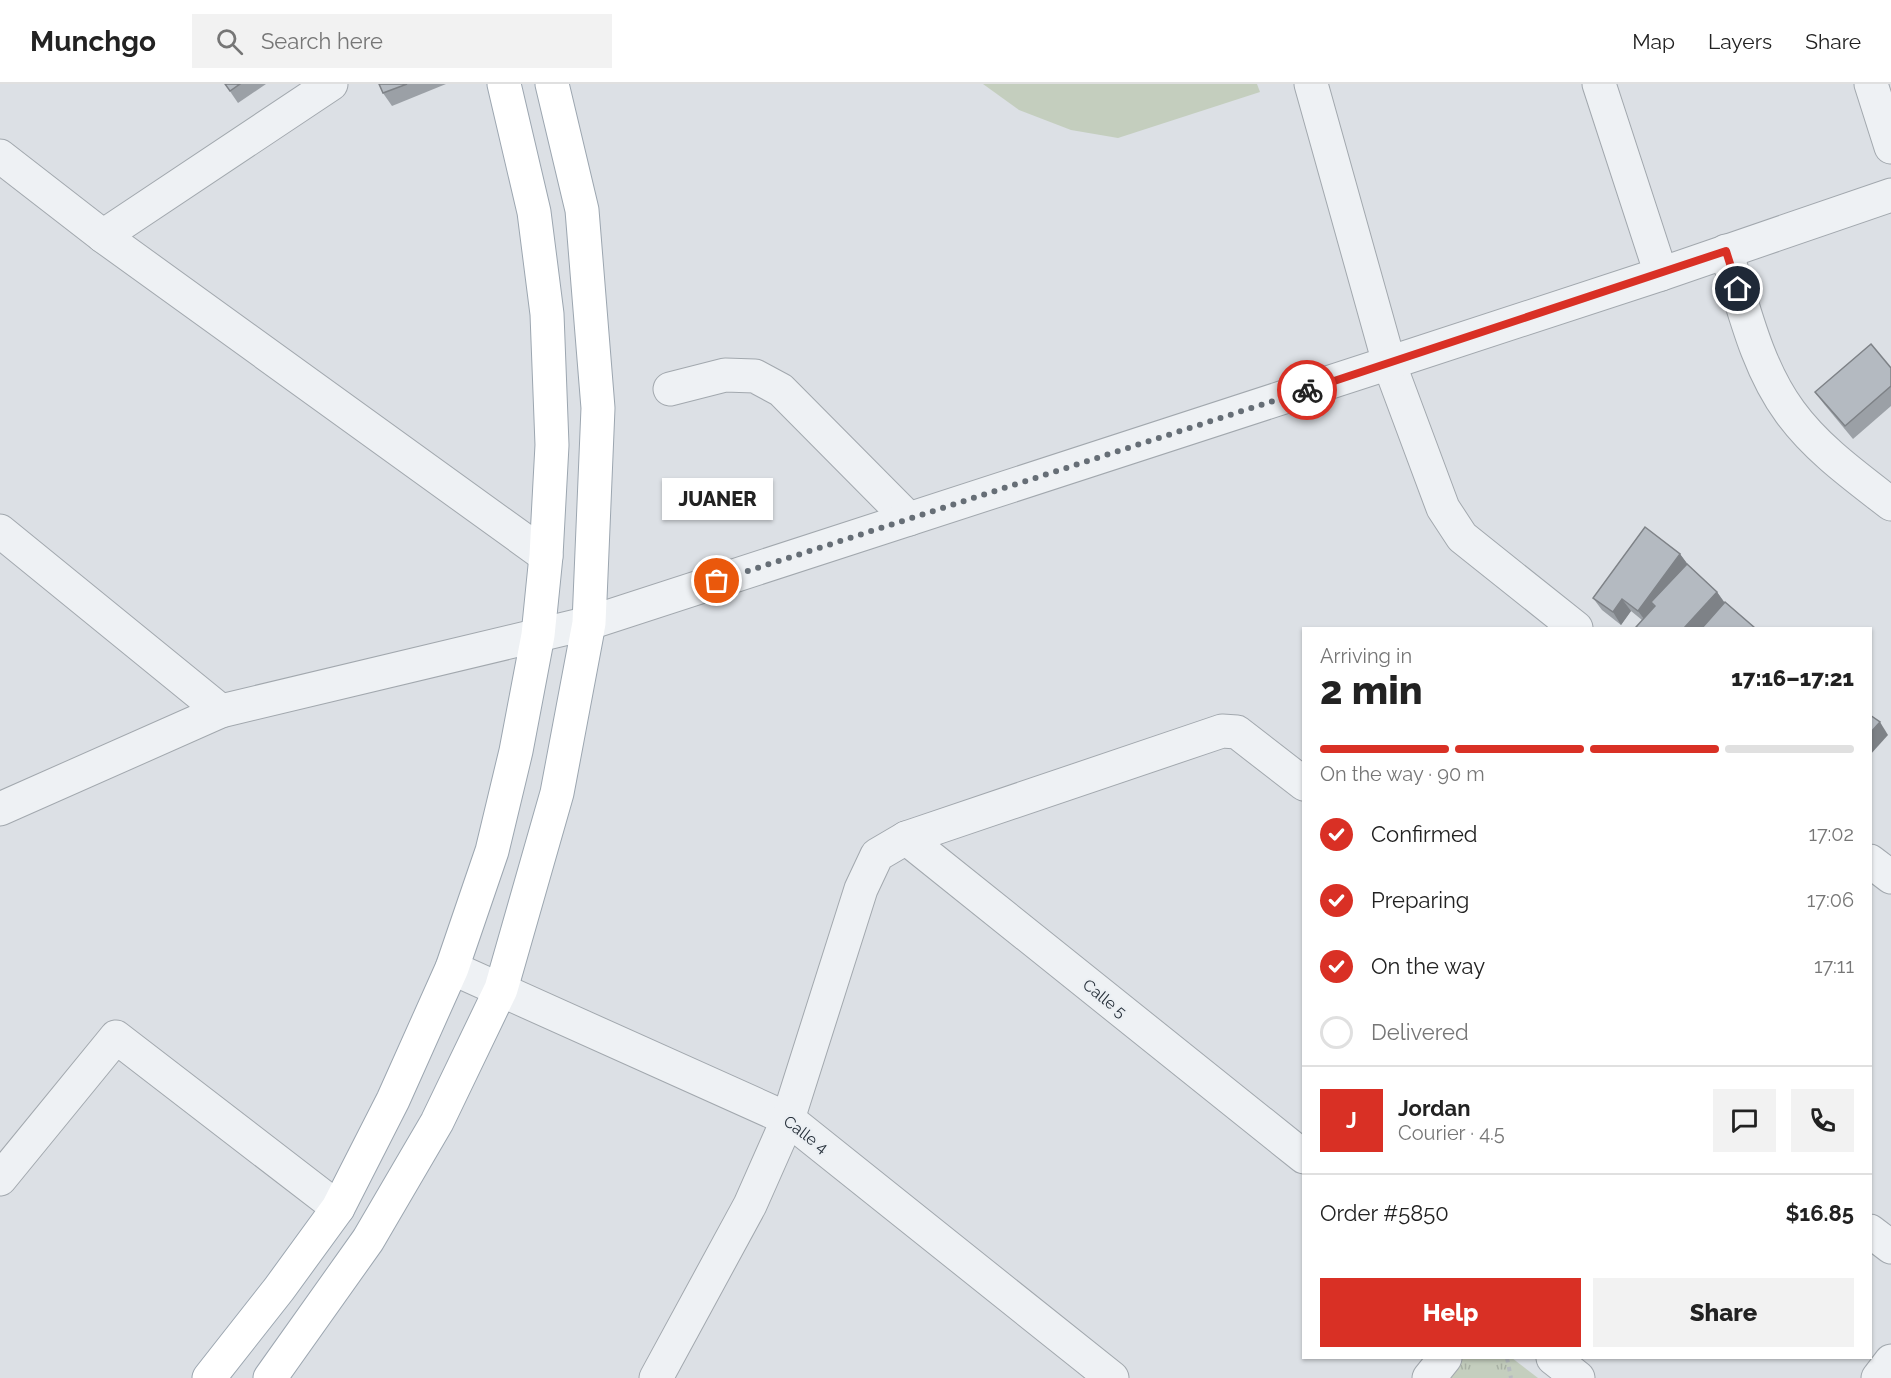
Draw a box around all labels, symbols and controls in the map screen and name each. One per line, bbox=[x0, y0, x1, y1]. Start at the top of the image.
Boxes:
search box bbox=[192, 14, 612, 68]
text: Munchgo bbox=[30, 25, 156, 58]
icon: search bbox=[213, 25, 246, 58]
text: Search here bbox=[261, 28, 383, 54]
text: Map bbox=[1632, 29, 1675, 54]
text: Layers bbox=[1708, 29, 1772, 54]
text: Share bbox=[1805, 29, 1861, 54]
pin bbox=[1712, 263, 1763, 314]
icon: home bbox=[1721, 272, 1754, 305]
courier bbox=[1277, 360, 1337, 420]
icon: bike bbox=[1291, 374, 1324, 407]
callout: JUANER bbox=[662, 479, 772, 521]
text: JUANER bbox=[678, 487, 757, 511]
pin bbox=[691, 555, 742, 606]
icon: bag bbox=[700, 564, 733, 597]
text: Arriving in bbox=[1320, 644, 1412, 668]
text: 17:16–17:21 bbox=[1731, 665, 1854, 691]
text: 2 min bbox=[1320, 667, 1423, 713]
text: On the way · 90 m bbox=[1320, 762, 1485, 786]
icon: check bbox=[1320, 818, 1353, 851]
text: Confirmed bbox=[1371, 821, 1478, 847]
text: 17:02 bbox=[1808, 822, 1854, 846]
icon: check bbox=[1320, 884, 1353, 917]
text: Preparing bbox=[1371, 887, 1469, 913]
text: 17:06 bbox=[1807, 888, 1854, 912]
icon: check bbox=[1320, 950, 1353, 983]
text: On the way bbox=[1371, 953, 1485, 979]
text: 17:11 bbox=[1814, 954, 1854, 978]
street label: Calle 5 bbox=[1079, 975, 1131, 1022]
text: Delivered bbox=[1371, 1019, 1469, 1045]
button: chat bbox=[1713, 1089, 1776, 1152]
button: phone bbox=[1791, 1089, 1854, 1152]
text: Jordan bbox=[1398, 1095, 1470, 1121]
text: J bbox=[1346, 1107, 1357, 1133]
street label: Calle 4 bbox=[780, 1112, 832, 1157]
text: Courier · 4.5 bbox=[1398, 1121, 1505, 1145]
text: Order #5850 bbox=[1320, 1200, 1449, 1226]
text: $16.85 bbox=[1785, 1200, 1854, 1226]
button: Help bbox=[1320, 1278, 1581, 1347]
button: Share bbox=[1593, 1278, 1854, 1347]

